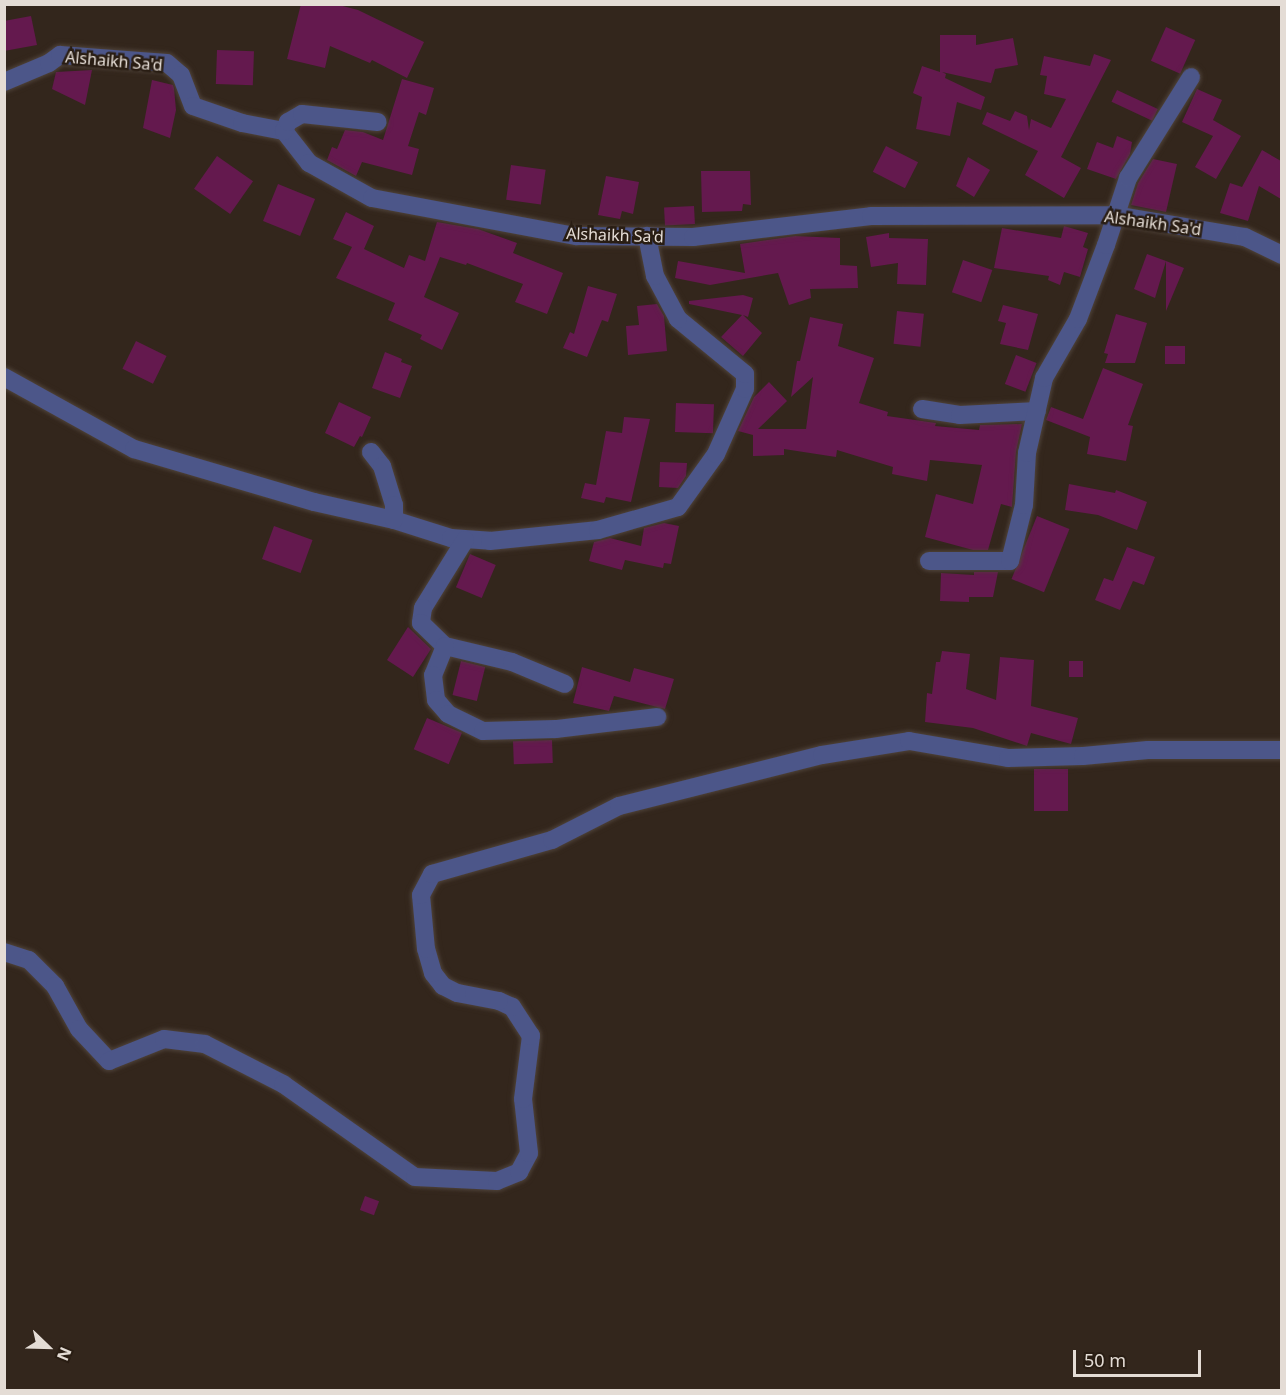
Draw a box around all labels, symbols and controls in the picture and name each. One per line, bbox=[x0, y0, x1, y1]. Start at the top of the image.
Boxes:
street label: Alshaikh Sa'd bbox=[65, 47, 163, 75]
street label: Alshaikh Sa'd bbox=[1103, 207, 1203, 239]
street label: Alshaikh Sa'd bbox=[566, 224, 664, 246]
north arrow bbox=[18, 1317, 78, 1377]
scale bar bbox=[1076, 1338, 1204, 1376]
text: N bbox=[52, 1344, 77, 1364]
text: 50 m bbox=[1084, 1348, 1126, 1372]

